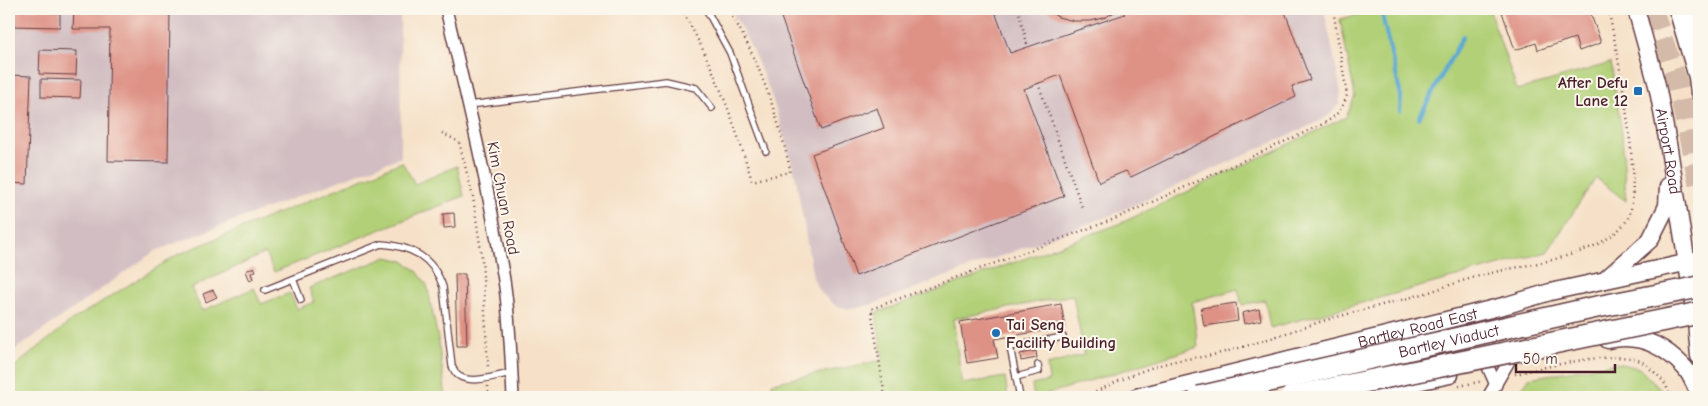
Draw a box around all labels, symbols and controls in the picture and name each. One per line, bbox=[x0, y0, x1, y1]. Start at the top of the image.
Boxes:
place label: After Defu Lane 12 bbox=[1558, 74, 1628, 110]
marker: After Defu Lane 12 bbox=[1632, 85, 1644, 97]
street label: Airport Road bbox=[1652, 107, 1684, 196]
street label: Kim Chuan Road bbox=[483, 140, 523, 256]
street label: Bartley Road East bbox=[1356, 305, 1480, 352]
place label: Tai Seng Facility Building bbox=[1006, 316, 1116, 352]
street label: Bartley Viaduct bbox=[1397, 321, 1501, 362]
marker: Tai Seng Facility Building bbox=[990, 327, 1002, 339]
scale bar bbox=[1516, 341, 1614, 373]
text: 50 m bbox=[1523, 350, 1558, 368]

